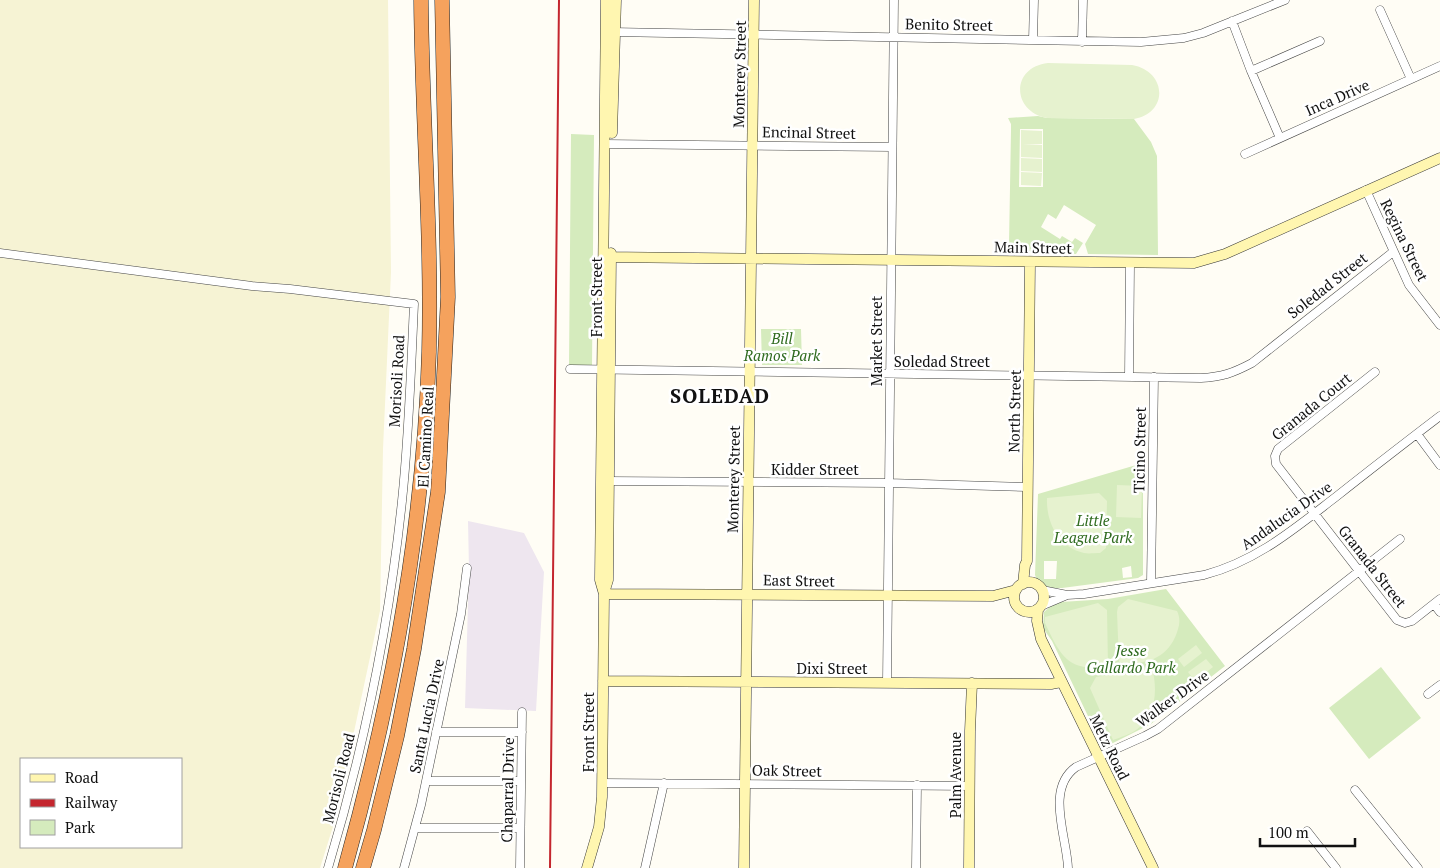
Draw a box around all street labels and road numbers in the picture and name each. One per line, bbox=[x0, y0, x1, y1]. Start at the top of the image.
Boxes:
street label: Benito Street bbox=[905, 13, 993, 35]
street label: Monterey Street bbox=[728, 20, 750, 128]
street label: Inca Drive bbox=[1302, 74, 1372, 120]
street label: Encinal Street bbox=[762, 121, 857, 143]
street label: Regina Street bbox=[1376, 195, 1434, 285]
street label: Main Street bbox=[994, 236, 1072, 258]
street label: Soledad Street bbox=[1283, 247, 1371, 323]
street label: Front Street bbox=[586, 256, 606, 337]
street label: Market Street bbox=[866, 295, 886, 386]
street label: Morisoli Road bbox=[384, 334, 408, 428]
street label: Soledad Street bbox=[894, 351, 991, 371]
street label: Granada Court bbox=[1267, 367, 1355, 444]
street label: North Street bbox=[1003, 369, 1025, 453]
street label: El Camino Real bbox=[412, 386, 438, 488]
street label: Ticino Street bbox=[1128, 406, 1150, 493]
street label: Monterey Street bbox=[722, 425, 744, 533]
street label: Kidder Street bbox=[771, 459, 859, 479]
street label: Andalucia Drive bbox=[1237, 476, 1335, 554]
street label: Granada Street bbox=[1334, 521, 1412, 612]
street label: East Street bbox=[763, 569, 836, 591]
street label: Santa Lucia Drive bbox=[404, 657, 448, 775]
street label: Dixi Street bbox=[796, 658, 868, 678]
street label: Walker Drive bbox=[1132, 665, 1212, 731]
street label: Front Street bbox=[578, 691, 598, 772]
street label: Metz Road bbox=[1086, 711, 1134, 783]
street label: Morisoli Road bbox=[317, 731, 359, 825]
street label: Palm Avenue bbox=[945, 732, 965, 818]
street label: Chaparral Drive bbox=[496, 737, 518, 843]
street label: Oak Street bbox=[752, 759, 823, 781]

